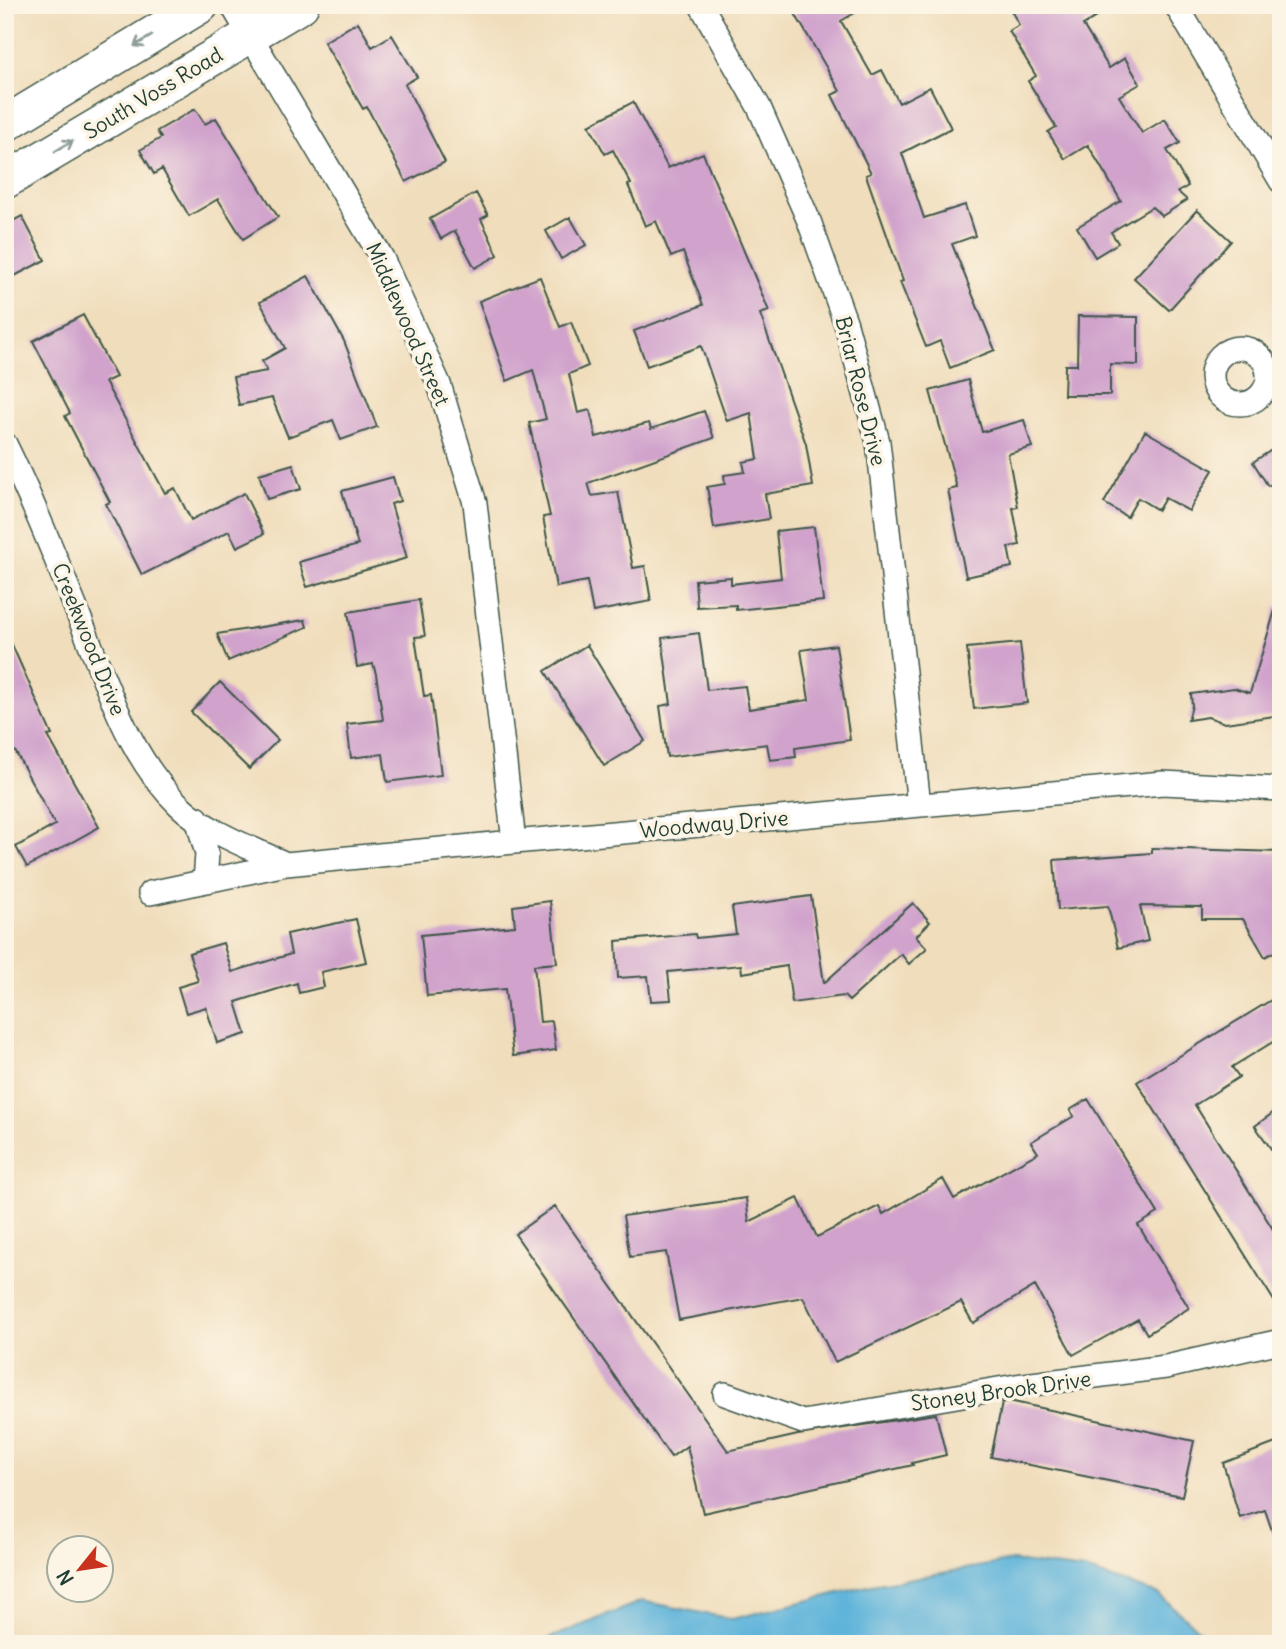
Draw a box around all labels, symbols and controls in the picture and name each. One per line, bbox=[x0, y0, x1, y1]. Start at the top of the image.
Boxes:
one-way arrow bbox=[133, 34, 153, 48]
street label: South Voss Road bbox=[79, 41, 227, 145]
one-way arrow bbox=[53, 139, 73, 153]
street label: Middlewood Street bbox=[360, 238, 456, 410]
street label: Briar Rose Drive bbox=[829, 313, 893, 469]
street label: Creekwood Drive bbox=[46, 559, 132, 719]
street label: Woodway Drive bbox=[638, 804, 790, 844]
street label: Stoney Brook Drive bbox=[909, 1365, 1093, 1417]
north arrow bbox=[46, 1534, 116, 1604]
text: N bbox=[52, 1566, 79, 1589]

